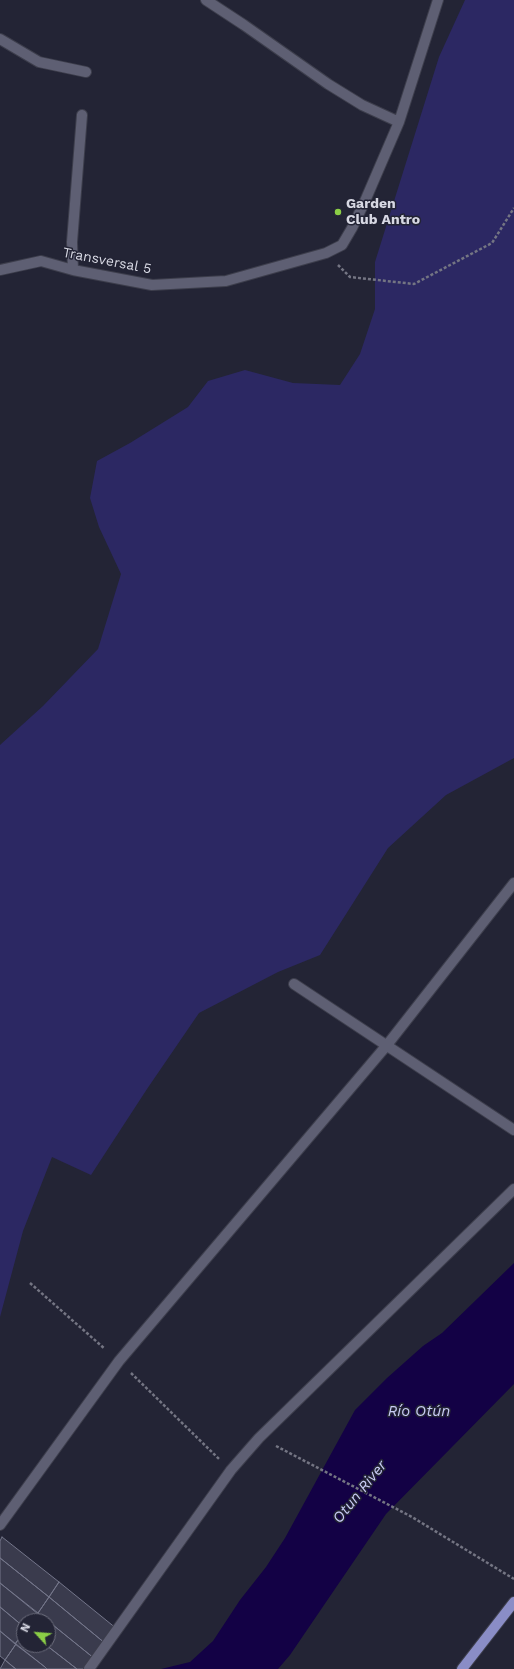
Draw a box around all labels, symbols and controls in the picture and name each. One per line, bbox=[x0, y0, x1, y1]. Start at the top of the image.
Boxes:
place label: Garden Club Antro bbox=[346, 196, 420, 228]
marker: Garden Club Antro bbox=[333, 207, 343, 217]
street label: Transversal 5 bbox=[61, 244, 153, 278]
water label: Río Otún bbox=[388, 1403, 450, 1421]
water label: Otun River bbox=[329, 1457, 391, 1527]
north arrow bbox=[16, 1613, 56, 1653]
text: N bbox=[18, 1621, 33, 1634]

